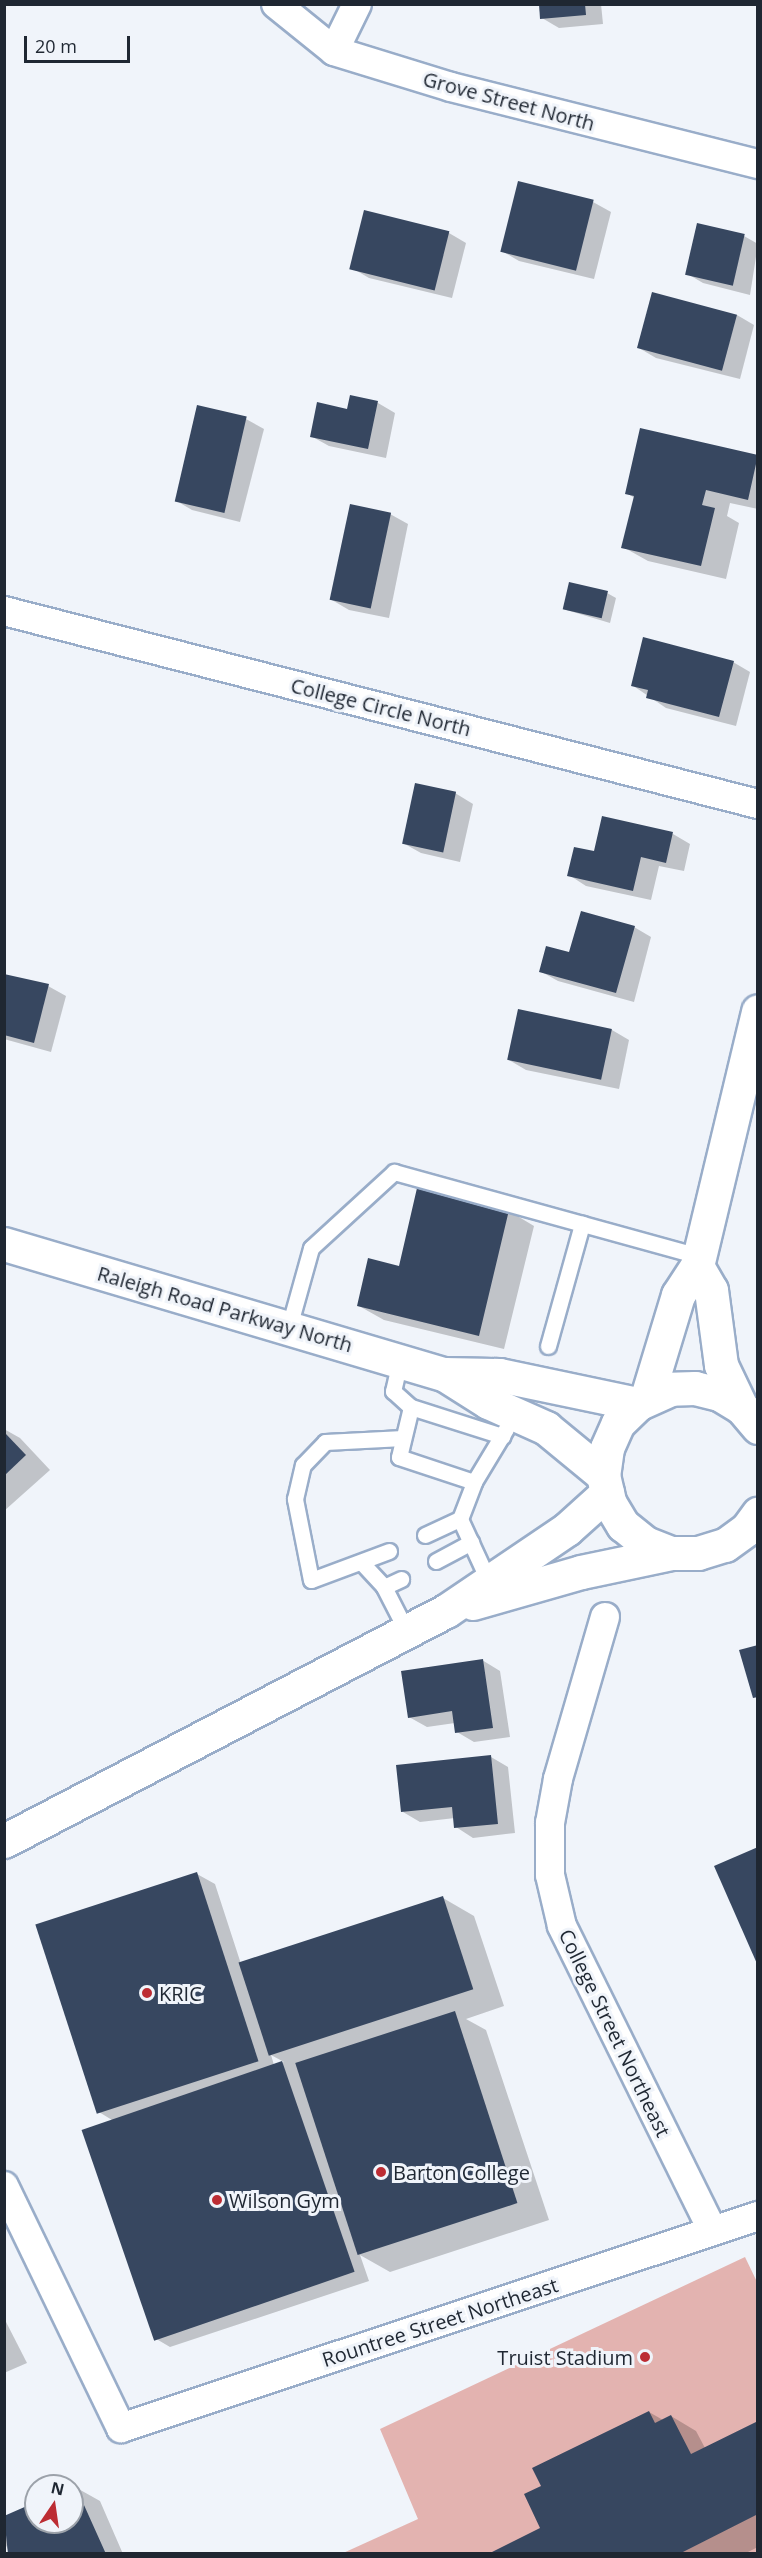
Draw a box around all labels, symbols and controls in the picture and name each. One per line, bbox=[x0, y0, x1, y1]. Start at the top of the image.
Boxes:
scale bar bbox=[27, 24, 134, 62]
text: 20 m bbox=[35, 34, 77, 58]
street label: Grove Street North bbox=[420, 67, 598, 135]
street label: College Circle North bbox=[288, 673, 474, 741]
street label: Raleigh Road Parkway North bbox=[95, 1261, 355, 1357]
street label: College Street Northeast bbox=[554, 1925, 676, 2141]
place label: KRIC bbox=[159, 1981, 202, 2005]
marker: KRIC bbox=[140, 1986, 154, 2000]
place label: Barton College bbox=[393, 2160, 530, 2184]
marker: Barton College bbox=[374, 2165, 388, 2179]
place label: Wilson Gym bbox=[229, 2188, 340, 2212]
marker: Wilson Gym bbox=[210, 2193, 224, 2207]
street label: Rountree Street Northeast bbox=[319, 2272, 561, 2372]
place label: Truist Stadium bbox=[497, 2345, 633, 2369]
marker: Truist Stadium bbox=[638, 2350, 652, 2364]
north arrow bbox=[24, 2474, 84, 2534]
text: N bbox=[49, 2476, 66, 2501]

